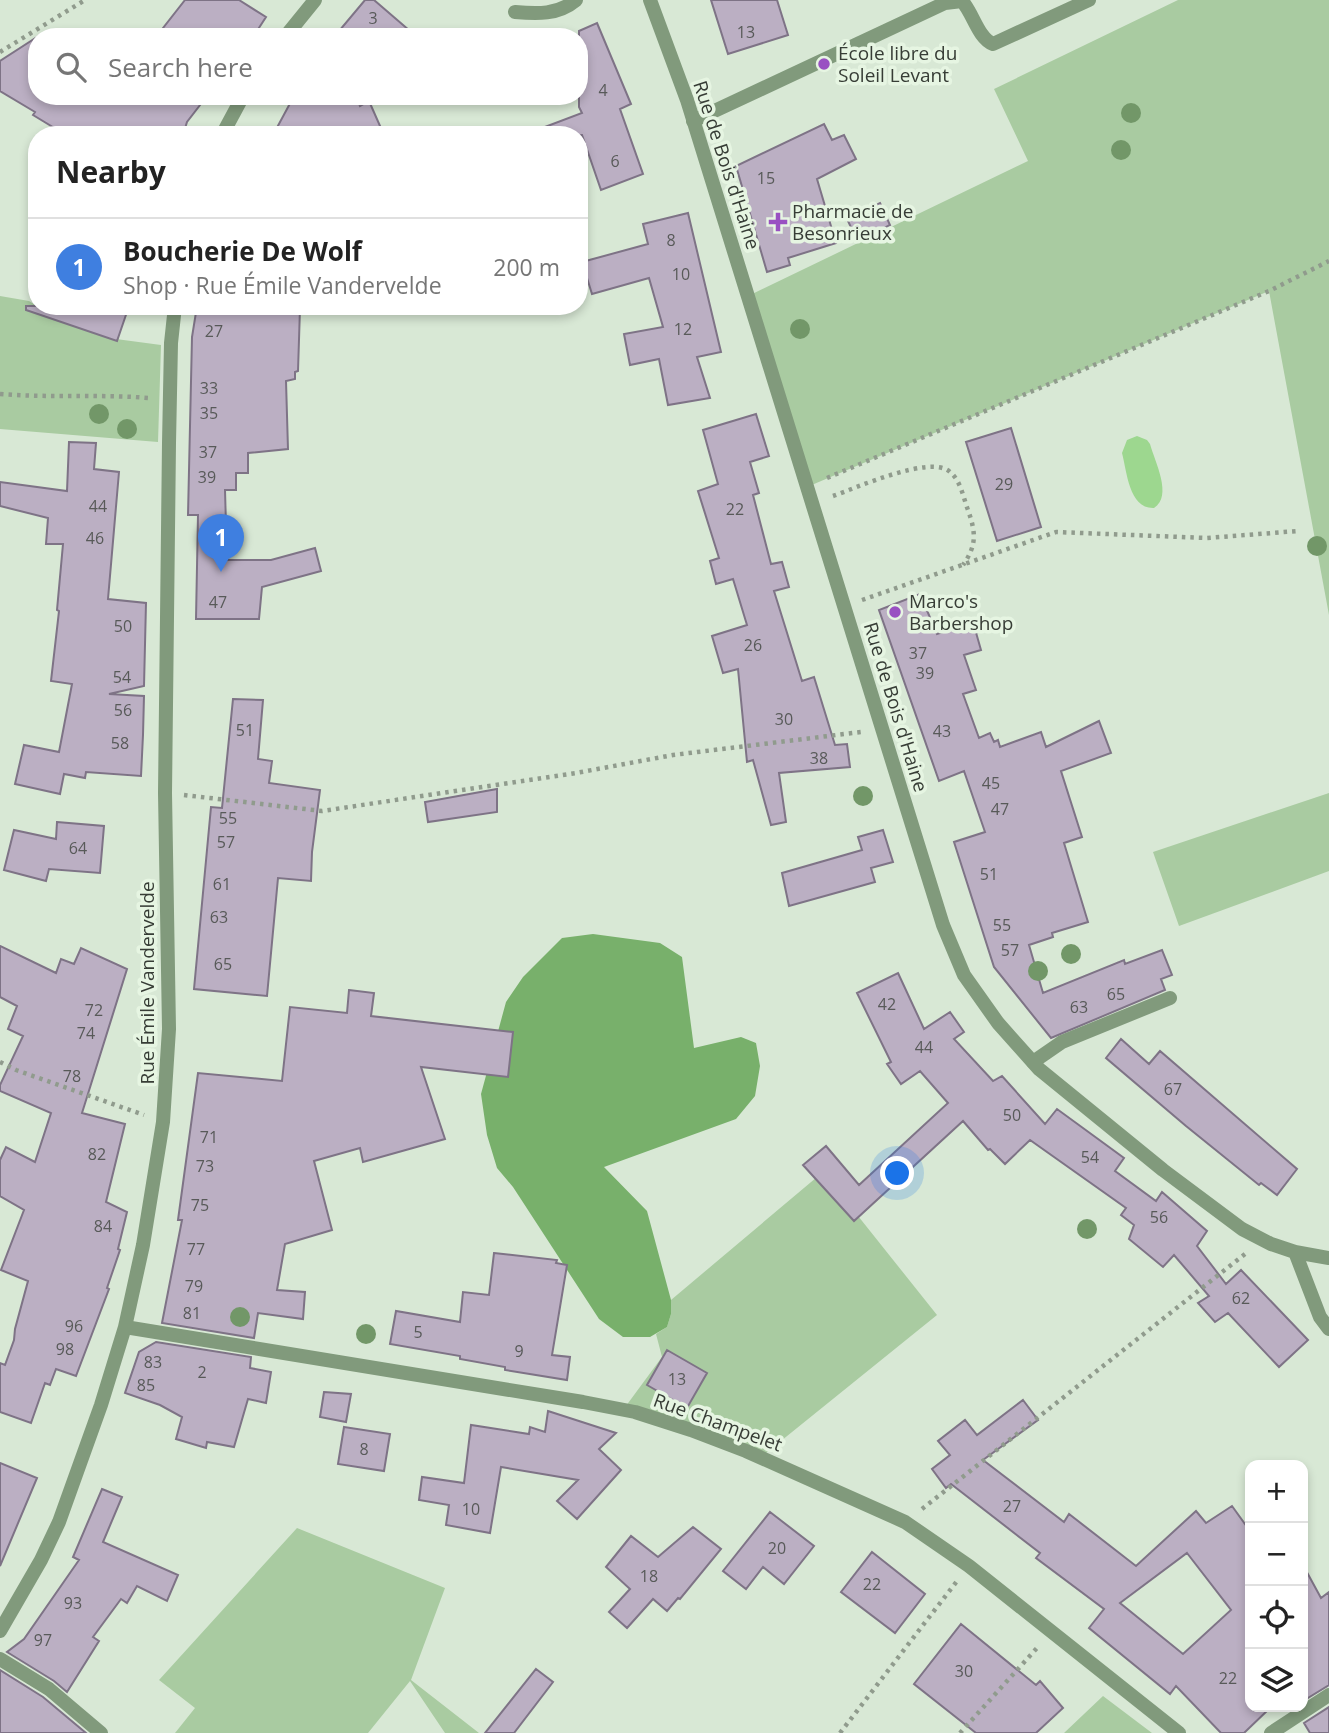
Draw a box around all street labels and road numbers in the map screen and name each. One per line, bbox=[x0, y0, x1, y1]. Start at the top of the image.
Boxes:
street label: Rue de Bois d'Haine bbox=[687, 77, 767, 253]
street label: Rue de Bois d'Haine bbox=[858, 619, 934, 795]
street label: Rue Émile Vandervelde bbox=[134, 881, 160, 1085]
street label: Rue Champelet bbox=[650, 1387, 786, 1457]

